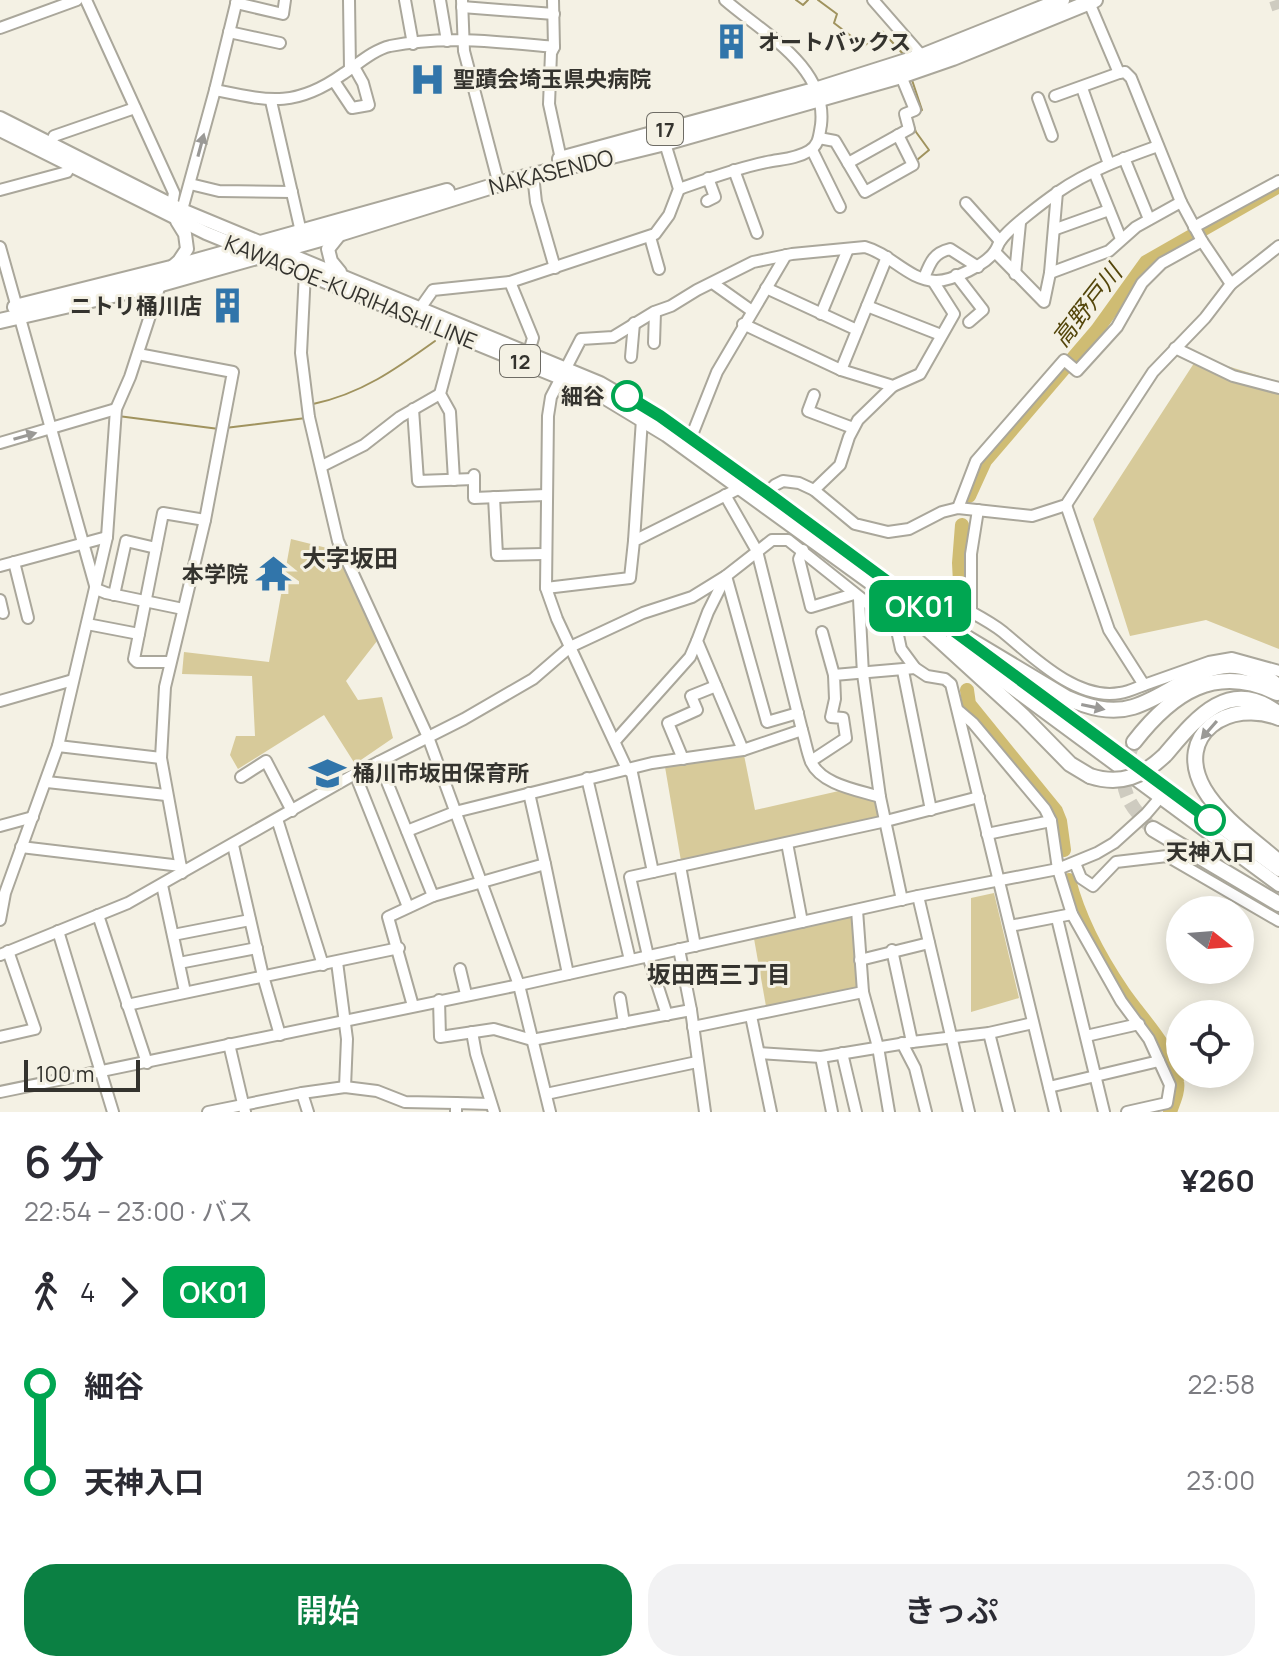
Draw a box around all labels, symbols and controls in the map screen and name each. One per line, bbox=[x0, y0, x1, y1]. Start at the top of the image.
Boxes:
building icon: オートバックス bbox=[713, 23, 751, 61]
place label: オートバックス bbox=[758, 27, 911, 57]
hospital icon: 聖蹟会埼玉県央病院 bbox=[408, 60, 446, 98]
place label: 聖蹟会埼玉県央病院 bbox=[453, 64, 651, 94]
road number: 17 bbox=[647, 113, 683, 145]
one-way arrow bbox=[195, 132, 207, 157]
street label: NAKASENDO bbox=[486, 142, 617, 202]
street label: KAWAGOE-KURIHASHI LINE bbox=[220, 228, 482, 356]
water label: 高野戸川 bbox=[1043, 255, 1130, 353]
building icon: ニトリ桶川店 bbox=[209, 287, 247, 325]
place label: ニトリ桶川店 bbox=[70, 291, 202, 321]
road number: 12 bbox=[500, 345, 540, 377]
place label: 細谷 bbox=[561, 381, 605, 411]
marker: 細谷 bbox=[612, 381, 642, 411]
one-way arrow bbox=[13, 429, 38, 441]
district label: 大字坂田 bbox=[302, 541, 398, 574]
temple icon: 本学院 bbox=[255, 555, 293, 593]
place label: 本学院 bbox=[182, 559, 248, 589]
line badge: OK01 bbox=[864, 580, 976, 632]
text: OK01 bbox=[885, 587, 955, 625]
one-way arrow bbox=[1081, 701, 1106, 713]
one-way arrow bbox=[1201, 719, 1218, 739]
school or university icon: 桶川市坂田保育所 bbox=[308, 754, 346, 792]
place label: 桶川市坂田保育所 bbox=[353, 758, 529, 788]
marker: 天神入口 bbox=[1195, 805, 1225, 835]
place label: 天神入口 bbox=[1166, 837, 1254, 867]
north arrow bbox=[1166, 896, 1254, 984]
map controls bbox=[1166, 896, 1254, 1088]
district label: 坂田西三丁目 bbox=[647, 957, 791, 990]
button: locate bbox=[1166, 1000, 1254, 1088]
scale bar bbox=[24, 1056, 140, 1092]
text: 100 m bbox=[36, 1059, 94, 1089]
text: 6 分 bbox=[24, 1131, 104, 1191]
text: ¥260 bbox=[1180, 1160, 1255, 1201]
text: 22:54 – 23:00 · バス bbox=[24, 1193, 253, 1229]
icon: walk bbox=[24, 1270, 68, 1314]
icon: forward bbox=[107, 1270, 151, 1314]
text: OK01 bbox=[179, 1273, 249, 1311]
text: 4 bbox=[80, 1274, 95, 1310]
text: 細谷 bbox=[84, 1365, 144, 1406]
text: 22:58 bbox=[1187, 1366, 1255, 1402]
text: 天神入口 bbox=[84, 1461, 204, 1502]
text: 23:00 bbox=[1186, 1462, 1255, 1498]
button: 開始 bbox=[24, 1564, 632, 1656]
button: きっぷ bbox=[648, 1564, 1255, 1656]

